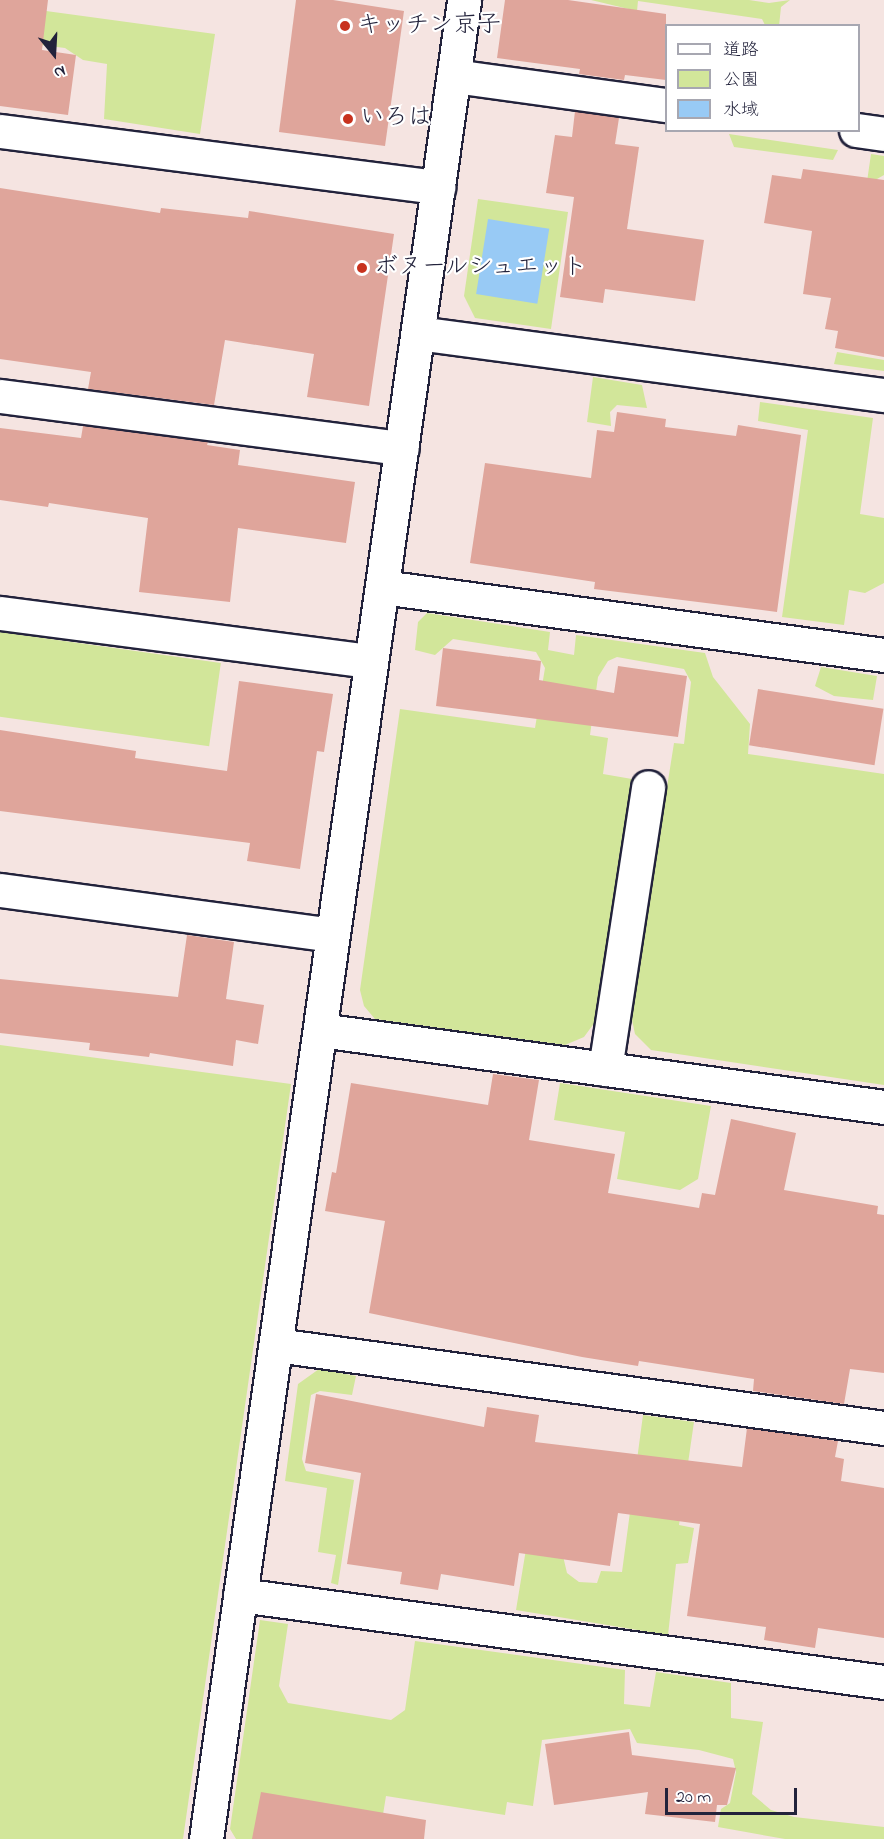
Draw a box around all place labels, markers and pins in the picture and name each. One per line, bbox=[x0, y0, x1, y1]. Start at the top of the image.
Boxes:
place label: キッチン京子 bbox=[357, 12, 501, 40]
marker: キッチン京子 bbox=[338, 19, 352, 33]
place label: いろは bbox=[360, 105, 432, 133]
marker: いろは bbox=[341, 112, 355, 126]
place label: ボヌールシュエット bbox=[374, 254, 590, 282]
marker: ボヌールシュエット bbox=[355, 261, 369, 275]

